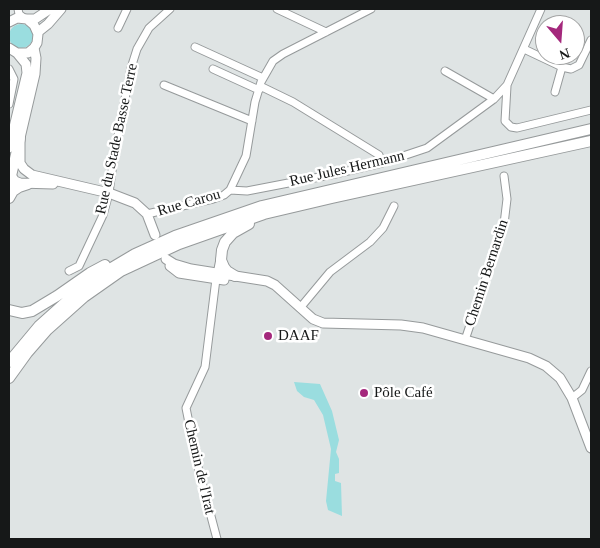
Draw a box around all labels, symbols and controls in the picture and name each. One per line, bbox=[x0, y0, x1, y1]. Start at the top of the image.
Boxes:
north arrow bbox=[535, 15, 585, 65]
text: N bbox=[557, 45, 572, 62]
street label: Rue du Stade Basse Terre bbox=[92, 62, 142, 216]
street label: Rue Jules Hermann bbox=[288, 147, 406, 191]
street label: Rue Carou bbox=[155, 185, 223, 221]
street label: Chemin Bernardin bbox=[461, 217, 513, 329]
place label: DAAF bbox=[278, 327, 319, 345]
marker: DAAF bbox=[262, 330, 274, 342]
place label: Pôle Café bbox=[374, 384, 433, 402]
marker: Pôle Café bbox=[358, 387, 370, 399]
street label: Chemin de l'Irat bbox=[179, 418, 219, 516]

